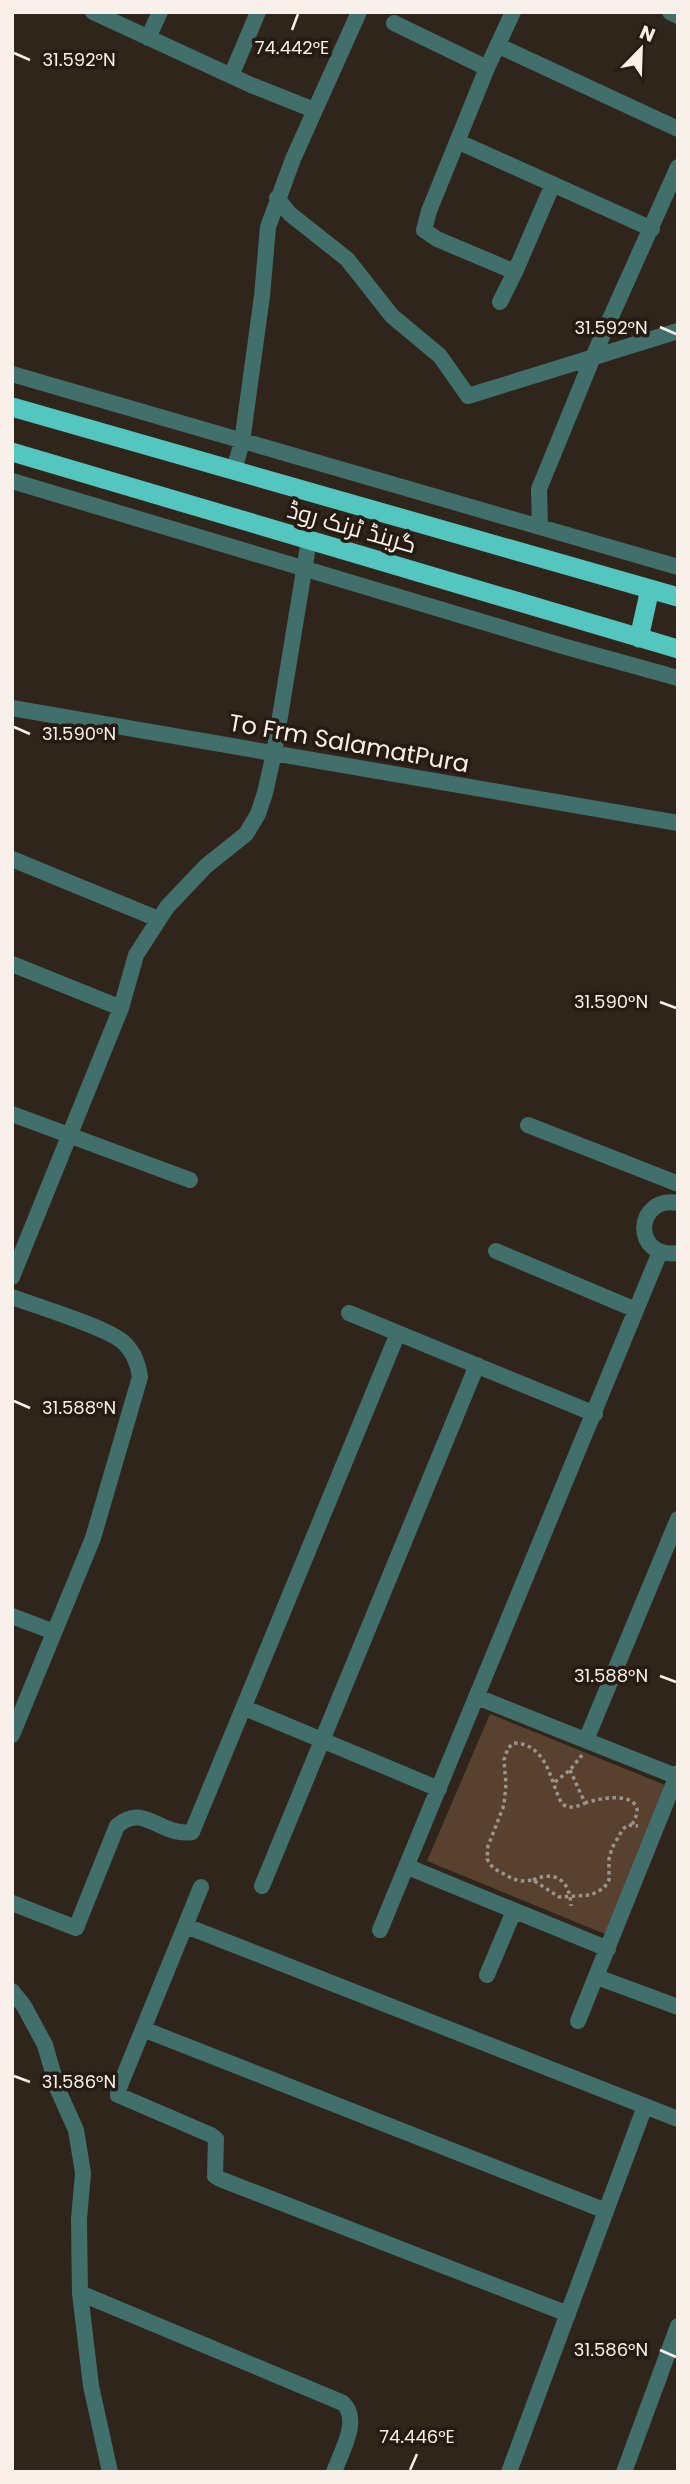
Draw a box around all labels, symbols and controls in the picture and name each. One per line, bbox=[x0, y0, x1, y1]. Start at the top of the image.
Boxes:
north arrow bbox=[606, 14, 676, 84]
text: N bbox=[636, 19, 659, 49]
text: 74.442°E bbox=[255, 35, 329, 60]
text: 31.592°N bbox=[42, 47, 116, 72]
text: 31.592°N bbox=[574, 315, 648, 340]
street label: گرینڈ ٹرنک روڈ bbox=[283, 493, 421, 561]
street label: To Frm SalamatPura bbox=[226, 706, 472, 780]
text: 31.590°N bbox=[42, 721, 116, 746]
text: 31.590°N bbox=[574, 989, 648, 1014]
text: 31.588°N bbox=[42, 1395, 116, 1420]
text: 31.588°N bbox=[574, 1663, 648, 1688]
text: 31.586°N bbox=[42, 2069, 116, 2094]
text: 31.586°N bbox=[574, 2337, 648, 2362]
text: 74.446°E bbox=[379, 2424, 455, 2449]

